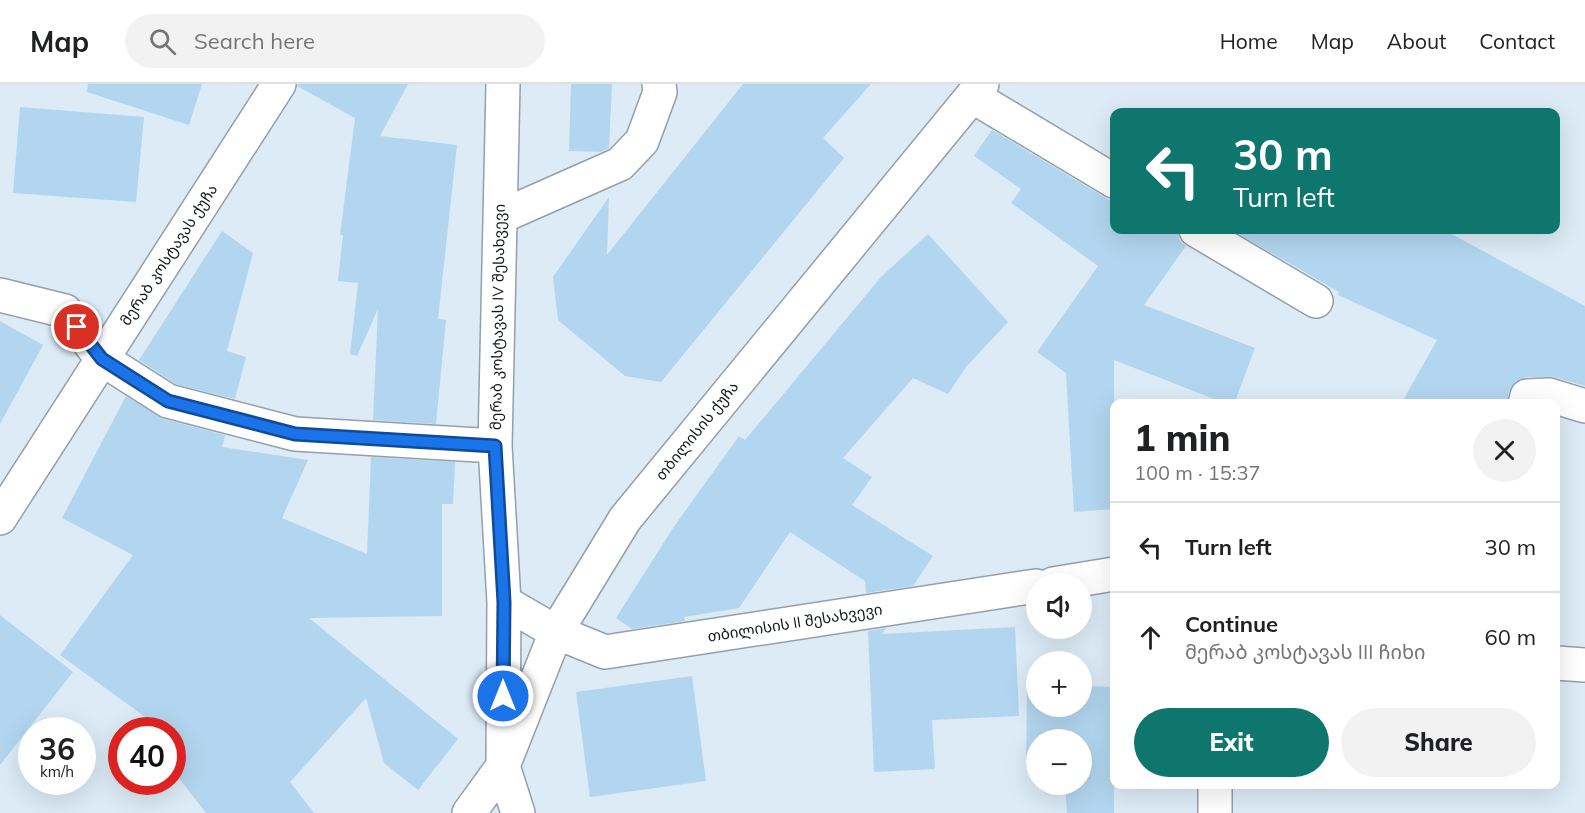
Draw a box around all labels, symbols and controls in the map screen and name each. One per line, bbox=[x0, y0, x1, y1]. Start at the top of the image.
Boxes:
search box bbox=[125, 14, 545, 68]
text: Map bbox=[30, 24, 89, 59]
icon: search bbox=[146, 25, 179, 58]
text: Search here bbox=[194, 27, 315, 55]
text: Home bbox=[1220, 28, 1278, 54]
text: Map bbox=[1311, 28, 1354, 54]
text: About bbox=[1387, 28, 1446, 54]
text: Contact bbox=[1479, 28, 1555, 54]
text: 30 m bbox=[1233, 128, 1333, 181]
icon: left bbox=[1134, 132, 1212, 210]
text: Turn left bbox=[1233, 180, 1335, 214]
street label: მერაბ კოსტავას ქუჩა bbox=[116, 181, 221, 329]
street label: მერაბ კოსტავას IV შესახვევი bbox=[486, 204, 509, 430]
pin bbox=[51, 301, 102, 352]
icon: arrive bbox=[60, 310, 93, 343]
street label: თბილისის ქუჩა bbox=[651, 377, 742, 484]
text: 1 min bbox=[1134, 415, 1230, 460]
button: close bbox=[1473, 419, 1536, 482]
text: 100 m · 15:37 bbox=[1134, 460, 1260, 485]
icon: left bbox=[1134, 531, 1167, 564]
text: Turn left bbox=[1185, 533, 1272, 561]
text: 30 m bbox=[1485, 533, 1536, 561]
map controls bbox=[1026, 573, 1092, 795]
button: sound bbox=[1026, 573, 1092, 639]
street label: თბილისის II შესახვევი bbox=[706, 599, 884, 646]
text: Continue bbox=[1185, 610, 1278, 638]
icon: ahead bbox=[1134, 621, 1167, 654]
text: 60 m bbox=[1485, 623, 1536, 651]
text: მერაბ კოსტავას III ჩიხი bbox=[1185, 639, 1426, 664]
button: + bbox=[1026, 651, 1092, 717]
position arrow bbox=[471, 664, 535, 728]
button: Exit bbox=[1134, 708, 1329, 777]
button: Share bbox=[1341, 708, 1536, 777]
speed limit sign: 40 bbox=[108, 717, 186, 795]
button: − bbox=[1026, 729, 1092, 795]
text: 36 bbox=[39, 730, 75, 768]
text: km/h bbox=[40, 762, 74, 781]

